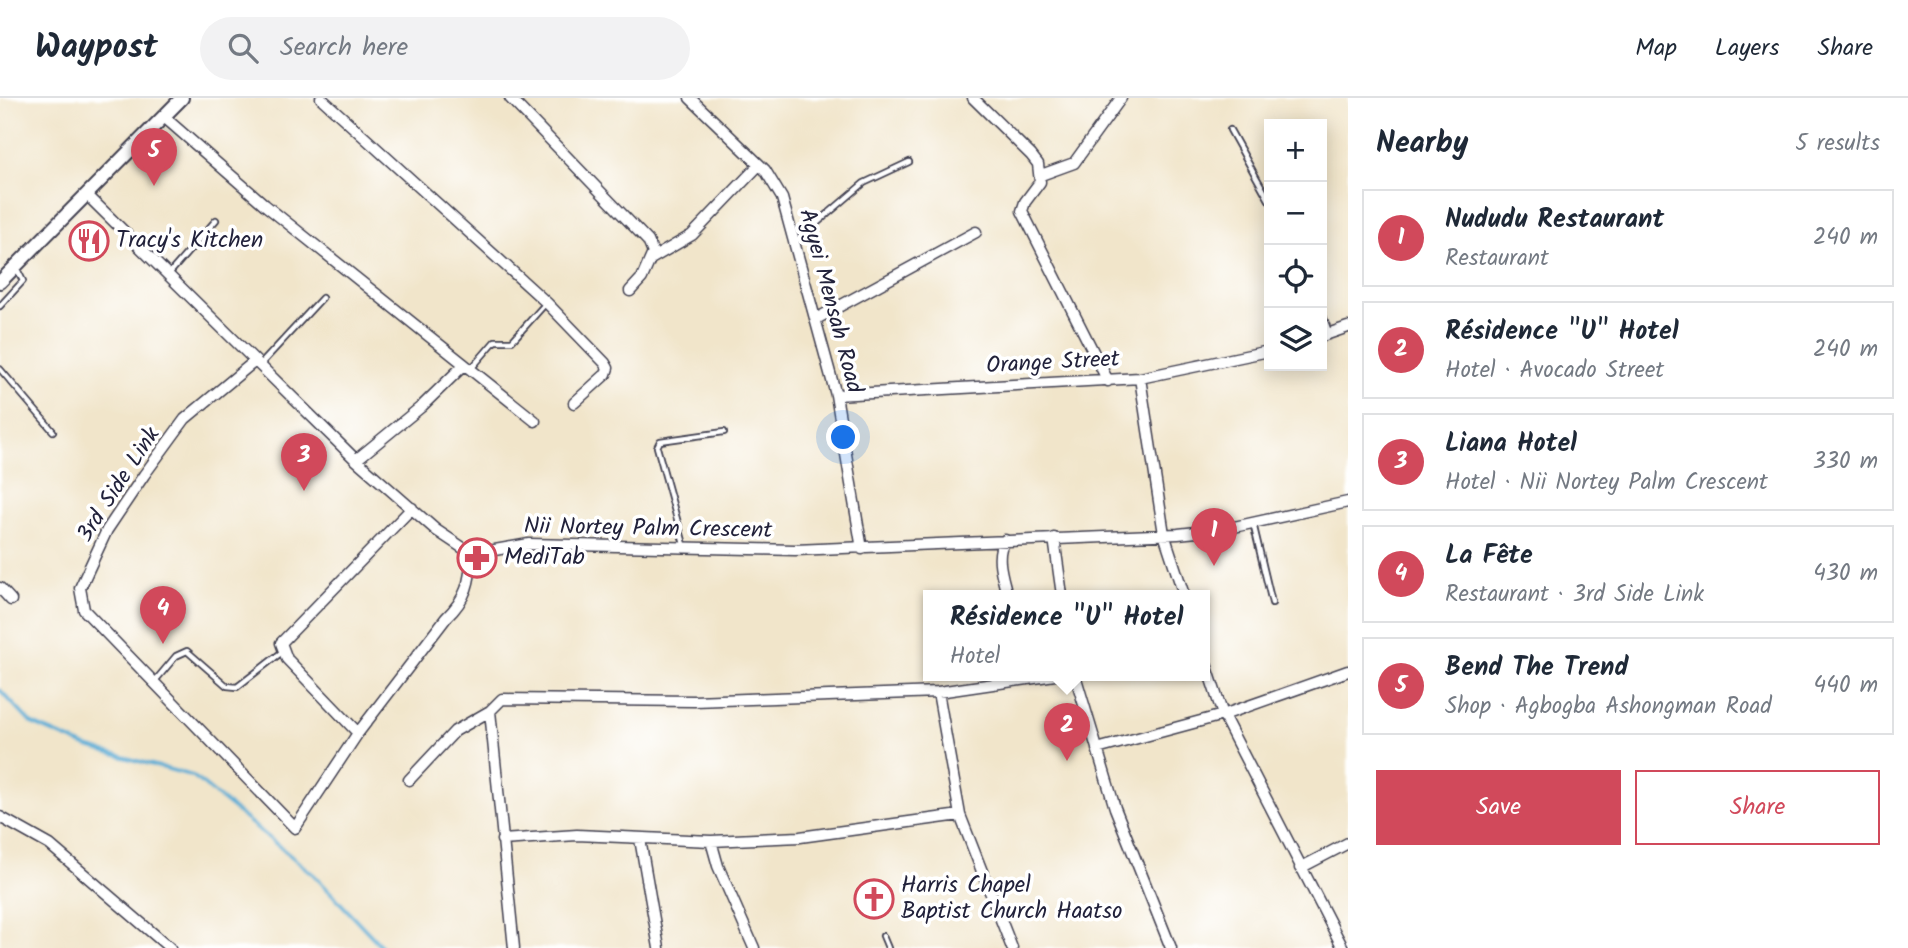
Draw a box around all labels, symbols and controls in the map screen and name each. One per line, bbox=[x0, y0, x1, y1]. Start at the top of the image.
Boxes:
search box bbox=[200, 17, 690, 80]
text: Waypost bbox=[35, 22, 158, 75]
text: Search here bbox=[280, 27, 408, 69]
icon: search bbox=[224, 29, 262, 67]
text: Map bbox=[1635, 29, 1677, 68]
text: Layers bbox=[1715, 29, 1779, 68]
text: Share bbox=[1817, 29, 1873, 68]
map controls bbox=[1264, 119, 1327, 371]
button: + bbox=[1264, 119, 1327, 182]
text: Nearby bbox=[1376, 120, 1468, 168]
text: 5 results bbox=[1795, 126, 1880, 162]
pin: 5 bbox=[131, 128, 177, 186]
button: − bbox=[1264, 182, 1327, 245]
text: Nududu Restaurant bbox=[1445, 199, 1664, 241]
street label: Agyei Mensah Road bbox=[788, 205, 872, 398]
restaurant icon: Tracy's Kitchen bbox=[68, 220, 110, 262]
text: 1 bbox=[1398, 220, 1404, 256]
text: 240 m bbox=[1813, 220, 1878, 256]
place label: Tracy's Kitchen bbox=[116, 223, 263, 259]
text: Restaurant bbox=[1445, 241, 1549, 277]
button: locate bbox=[1264, 245, 1327, 308]
button: layers bbox=[1264, 308, 1327, 371]
text: Résidence "U" Hotel bbox=[1445, 311, 1679, 353]
text: 2 bbox=[1394, 332, 1408, 368]
text: 240 m bbox=[1813, 332, 1878, 368]
street label: Orange Street bbox=[985, 341, 1122, 384]
text: Hotel · Avocado Street bbox=[1445, 353, 1664, 389]
street label: 3rd Side Link bbox=[68, 420, 170, 550]
your location bbox=[826, 420, 860, 454]
text: Liana Hotel bbox=[1445, 423, 1577, 465]
pin: 3 bbox=[281, 433, 327, 491]
text: 3 bbox=[1395, 444, 1407, 480]
text: 330 m bbox=[1813, 444, 1878, 480]
text: Hotel · Nii Nortey Palm Crescent bbox=[1445, 465, 1768, 501]
pin: 1 bbox=[1191, 508, 1237, 566]
street label: Nii Nortey Palm Crescent bbox=[524, 509, 774, 549]
text: La Fête bbox=[1445, 535, 1533, 577]
pharmacy icon: MediTab bbox=[456, 537, 498, 579]
place label: MediTab bbox=[504, 540, 585, 576]
text: 4 bbox=[1395, 556, 1407, 592]
text: 430 m bbox=[1813, 556, 1878, 592]
text: Restaurant · 3rd Side Link bbox=[1445, 577, 1704, 613]
pin: 4 bbox=[140, 586, 186, 644]
popup bbox=[923, 590, 1210, 681]
text: Résidence "U" Hotel bbox=[950, 597, 1183, 639]
text: Hotel bbox=[950, 639, 1000, 675]
text: Bend The Trend bbox=[1445, 647, 1628, 689]
text: 5 bbox=[1395, 668, 1407, 704]
text: 440 m bbox=[1814, 668, 1878, 704]
text: Shop · Agbogba Ashongman Road bbox=[1445, 689, 1772, 725]
pin: 2 bbox=[1044, 703, 1090, 761]
button: Save bbox=[1376, 770, 1621, 845]
button: Share bbox=[1635, 770, 1880, 845]
place label: Harris Chapel Baptist Church Haatso bbox=[901, 868, 1122, 930]
church icon: Harris Chapel Baptist Church Haatso bbox=[853, 878, 895, 920]

